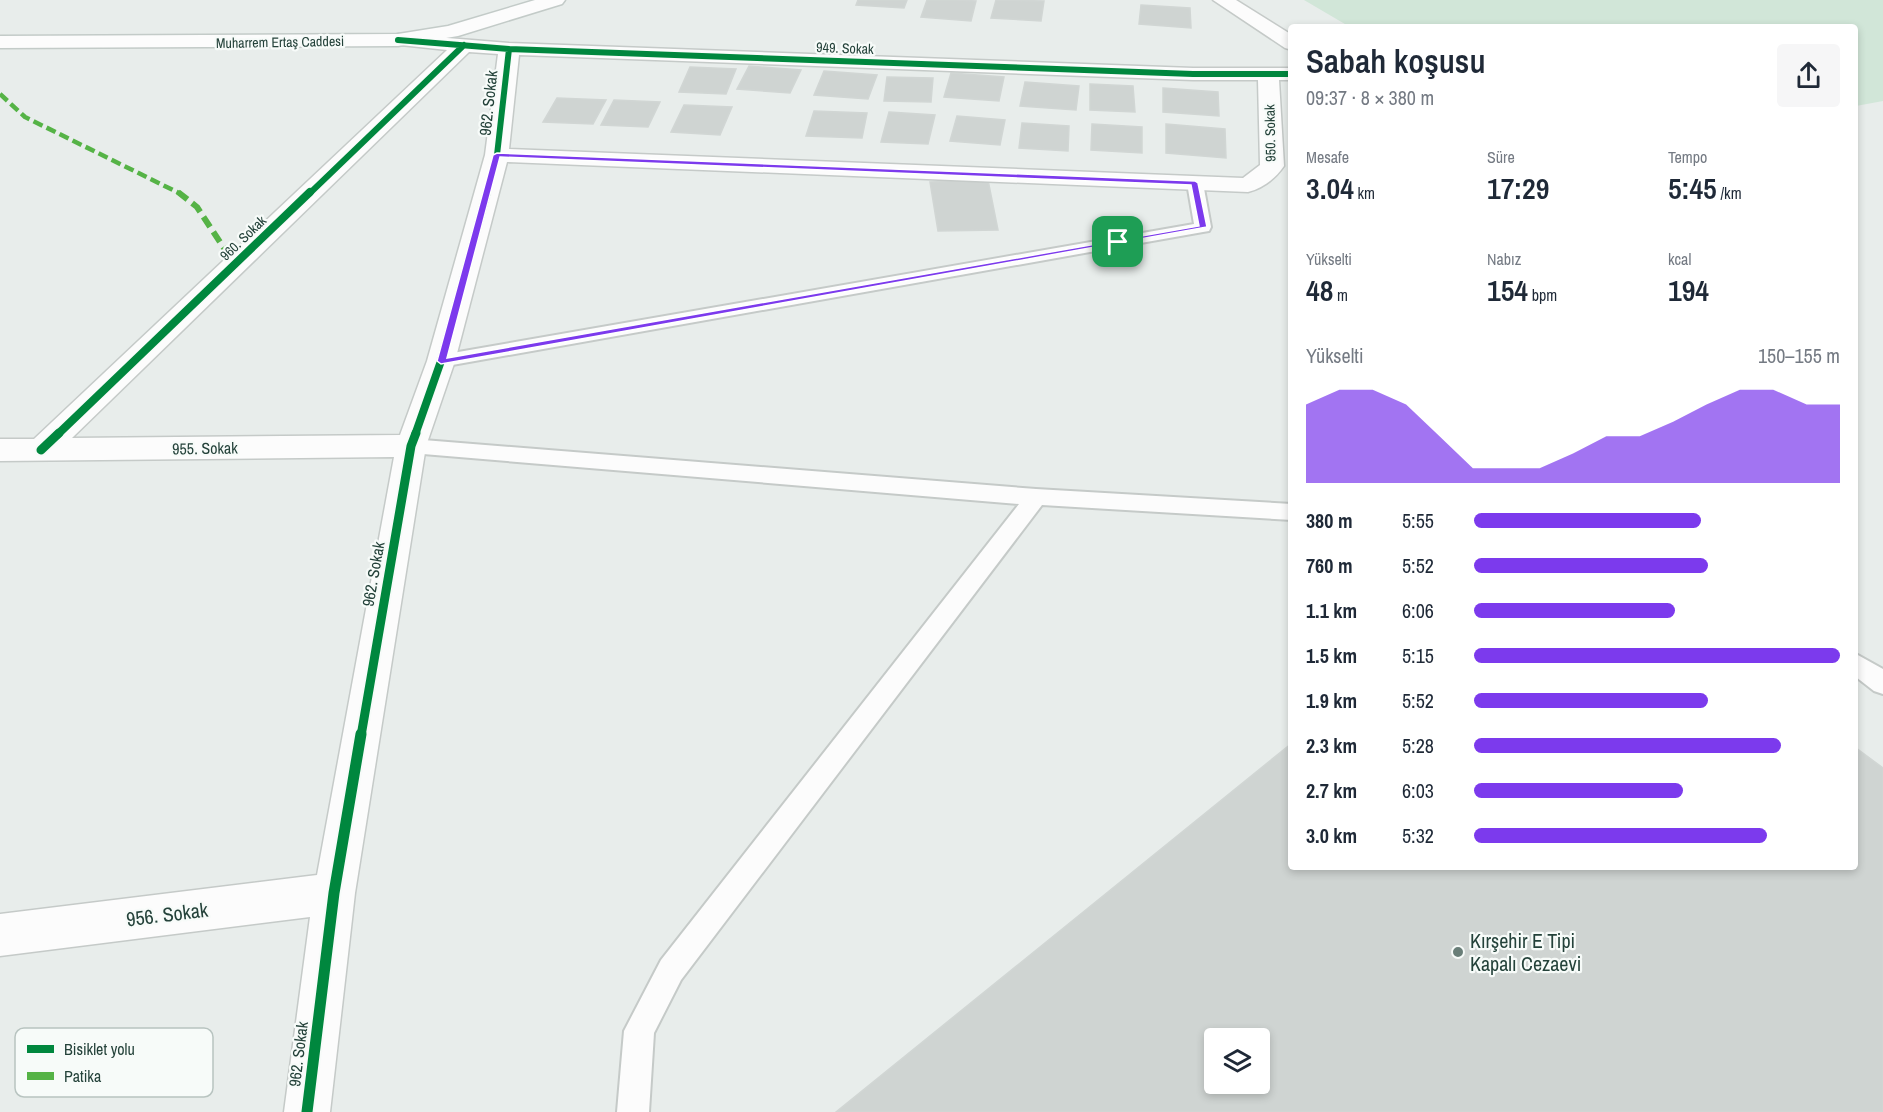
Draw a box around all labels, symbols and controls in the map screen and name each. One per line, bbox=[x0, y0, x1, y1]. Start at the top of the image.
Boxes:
street label: Muharrem Ertaş Caddesi bbox=[216, 32, 344, 52]
street label: 949. Sokak bbox=[816, 38, 874, 58]
text: Sabah koşusu bbox=[1306, 39, 1485, 83]
button: share bbox=[1777, 44, 1840, 107]
street label: 962. Sokak bbox=[474, 69, 502, 137]
text: 09:37 · 8 × 380 m bbox=[1306, 84, 1434, 111]
street label: 950. Sokak bbox=[1260, 104, 1279, 162]
text: Mesafe bbox=[1306, 146, 1349, 168]
text: Süre bbox=[1487, 146, 1515, 168]
text: Tempo bbox=[1668, 146, 1707, 168]
text: 3.04 bbox=[1306, 168, 1354, 208]
text: 17:29 bbox=[1487, 168, 1549, 208]
text: 5:45 bbox=[1668, 168, 1717, 208]
text: km bbox=[1354, 182, 1375, 204]
text: /km bbox=[1717, 182, 1742, 204]
street label: 960. Sokak bbox=[216, 211, 270, 264]
pin bbox=[1092, 216, 1143, 267]
icon: arrive bbox=[1101, 225, 1134, 258]
text: Yükselti bbox=[1306, 248, 1352, 270]
text: Nabız bbox=[1487, 248, 1521, 270]
text: kcal bbox=[1668, 248, 1691, 270]
text: 48 bbox=[1306, 270, 1333, 310]
text: 154 bbox=[1487, 270, 1528, 310]
text: 194 bbox=[1668, 270, 1709, 310]
text: m bbox=[1333, 284, 1348, 306]
text: bpm bbox=[1528, 284, 1557, 306]
text: Yükselti bbox=[1306, 342, 1363, 369]
text: 150–155 m bbox=[1758, 342, 1840, 369]
street label: 955. Sokak bbox=[172, 436, 238, 460]
text: 380 m bbox=[1306, 507, 1353, 534]
text: 5:55 bbox=[1402, 507, 1434, 534]
street label: 962. Sokak bbox=[356, 539, 390, 608]
text: 760 m bbox=[1306, 552, 1353, 579]
text: 5:52 bbox=[1402, 552, 1434, 579]
text: 1.1 km bbox=[1306, 597, 1357, 624]
text: 6:06 bbox=[1402, 597, 1434, 624]
text: 1.5 km bbox=[1306, 642, 1357, 669]
text: 5:15 bbox=[1402, 642, 1434, 669]
text: 1.9 km bbox=[1306, 687, 1357, 714]
text: 5:52 bbox=[1402, 687, 1434, 714]
text: 2.3 km bbox=[1306, 732, 1357, 759]
text: 5:28 bbox=[1402, 732, 1434, 759]
text: 2.7 km bbox=[1306, 777, 1357, 804]
text: 6:03 bbox=[1402, 777, 1434, 804]
text: 3.0 km bbox=[1306, 822, 1357, 849]
text: 5:32 bbox=[1402, 822, 1434, 849]
street label: 956. Sokak bbox=[125, 896, 210, 932]
place label: Kırşehir E Tipi Kapalı Cezaevi bbox=[1470, 927, 1581, 977]
marker: Kırşehir E Tipi Kapalı Cezaevi bbox=[1451, 945, 1465, 959]
street label: 962. Sokak bbox=[283, 1020, 313, 1088]
legend bbox=[15, 1028, 213, 1097]
map controls bbox=[1204, 1028, 1270, 1094]
button: layers bbox=[1204, 1028, 1270, 1094]
text: Bisiklet yolu bbox=[64, 1038, 135, 1060]
text: Patika bbox=[64, 1065, 102, 1087]

